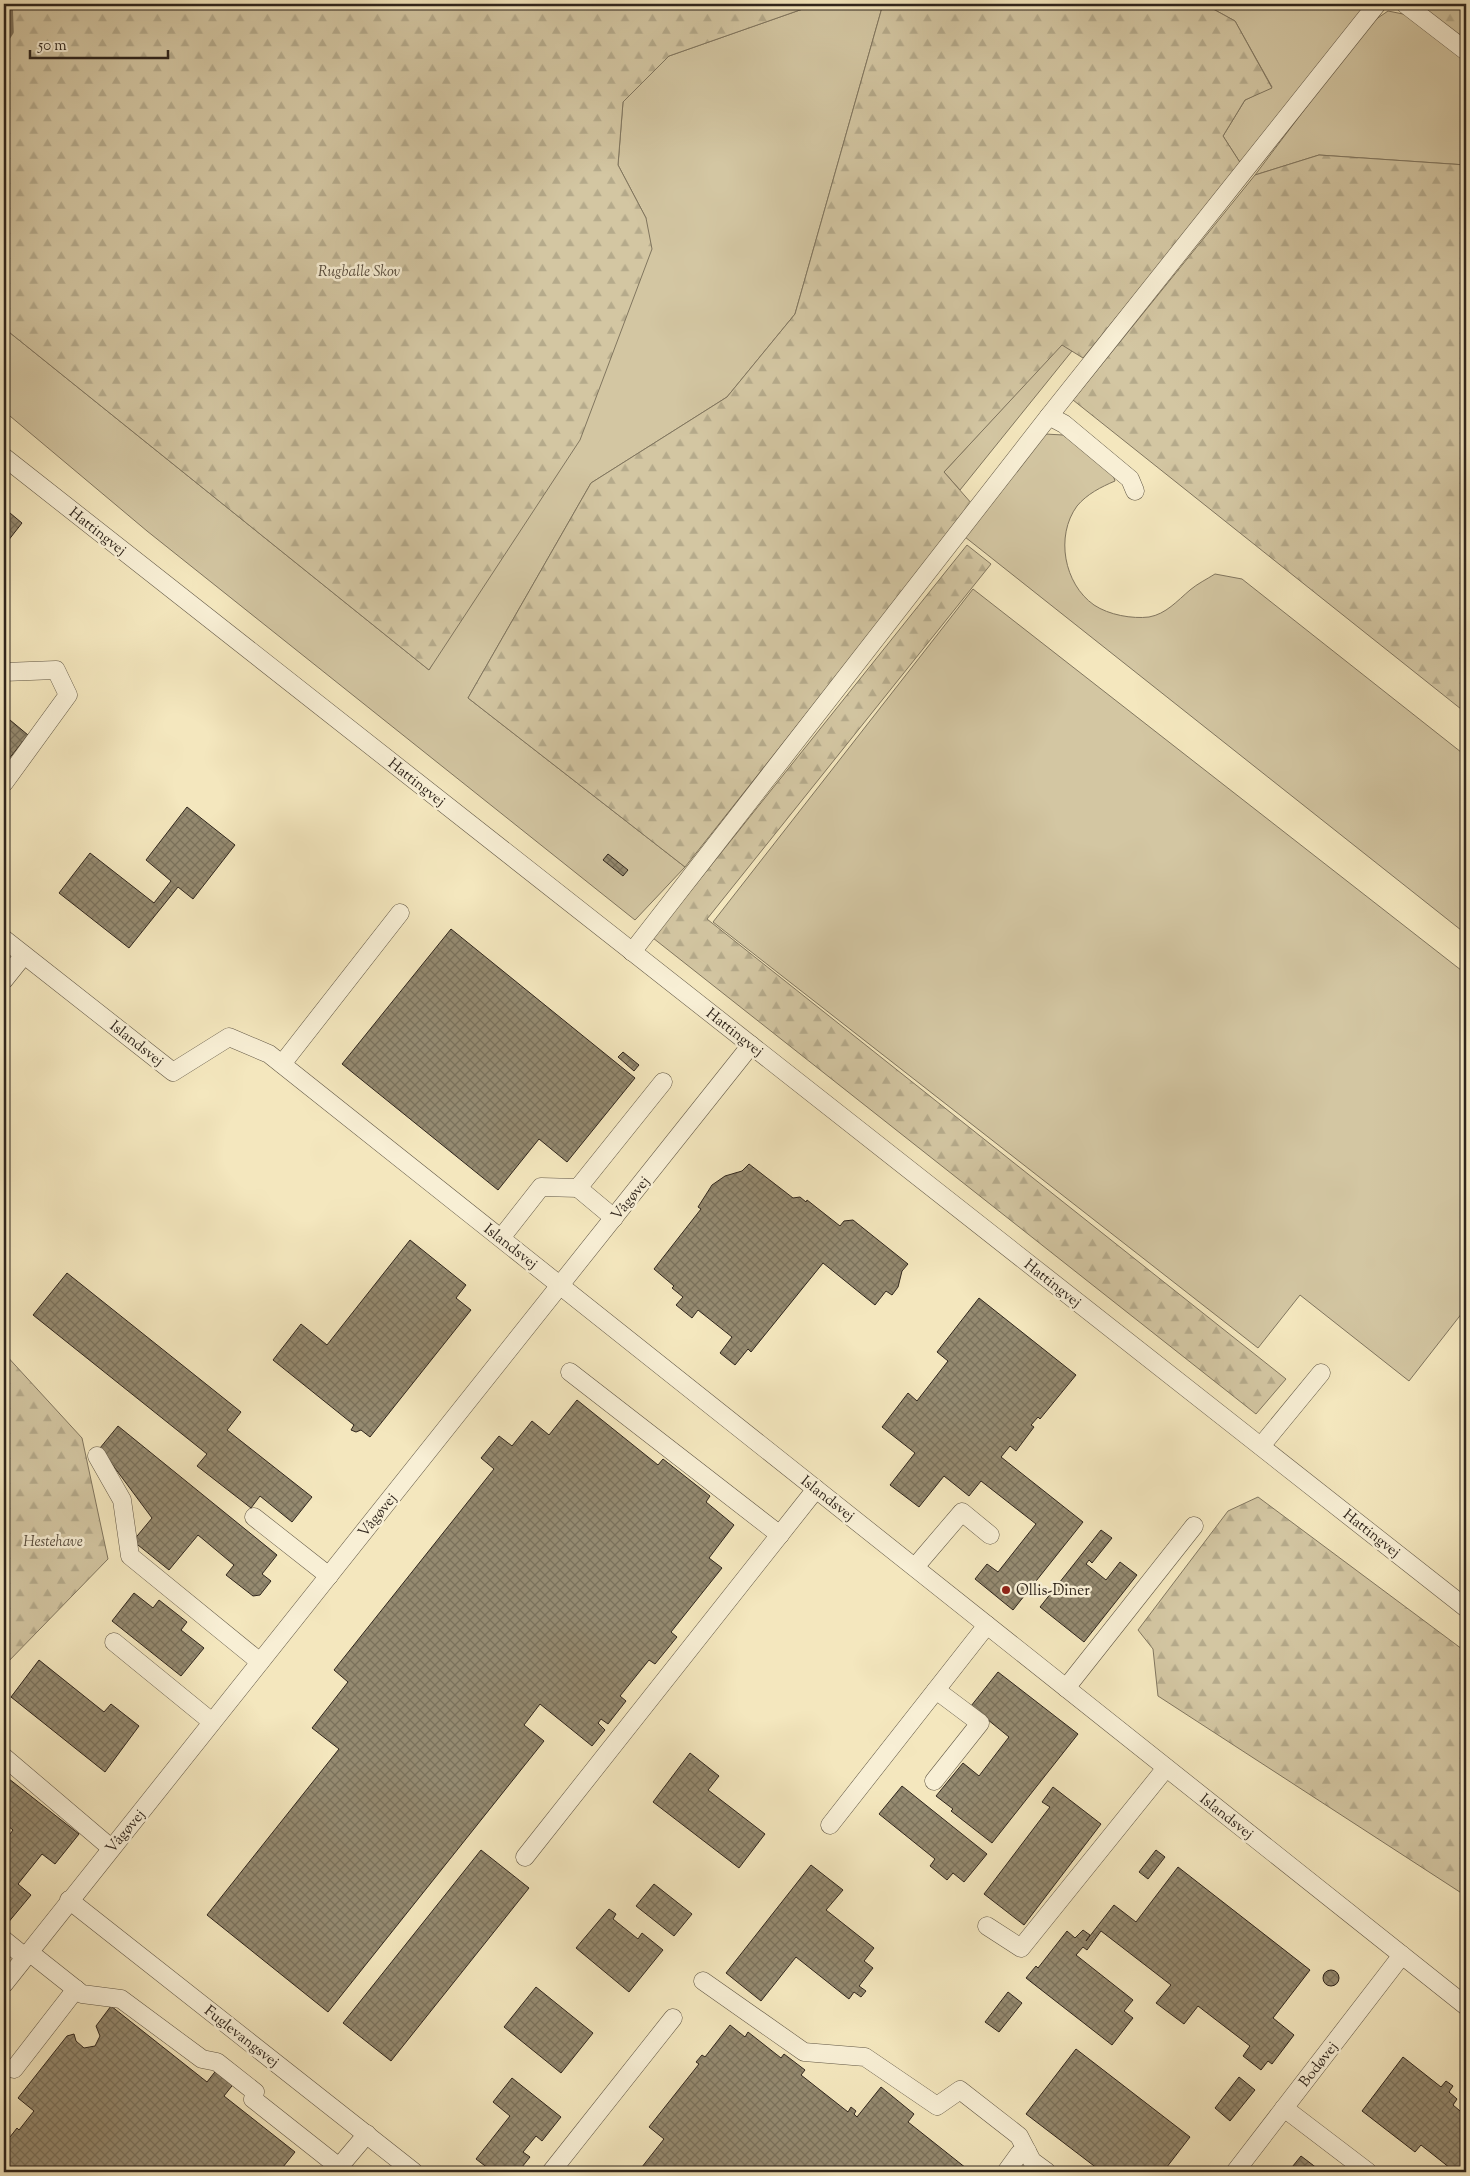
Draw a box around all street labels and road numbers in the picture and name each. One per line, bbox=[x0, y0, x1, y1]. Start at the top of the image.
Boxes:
street label: Hattingvej bbox=[64, 503, 130, 561]
street label: Hattingvej bbox=[383, 754, 449, 812]
street label: Hattingvej bbox=[701, 1004, 767, 1062]
street label: Islandsvej bbox=[105, 1016, 168, 1072]
street label: Vågøvej bbox=[607, 1172, 656, 1226]
street label: Islandsvej bbox=[479, 1219, 542, 1275]
street label: Hattingvej bbox=[1019, 1255, 1085, 1313]
street label: Islandsvej bbox=[796, 1471, 859, 1527]
street label: Vågøvej bbox=[354, 1489, 403, 1543]
street label: Hattingvej bbox=[1338, 1505, 1404, 1563]
street label: Islandsvej bbox=[1195, 1789, 1258, 1845]
street label: Vågøvej bbox=[102, 1806, 151, 1858]
street label: Fuglevangsvej bbox=[199, 2001, 283, 2073]
street label: Bodøvej bbox=[1295, 2038, 1344, 2092]

